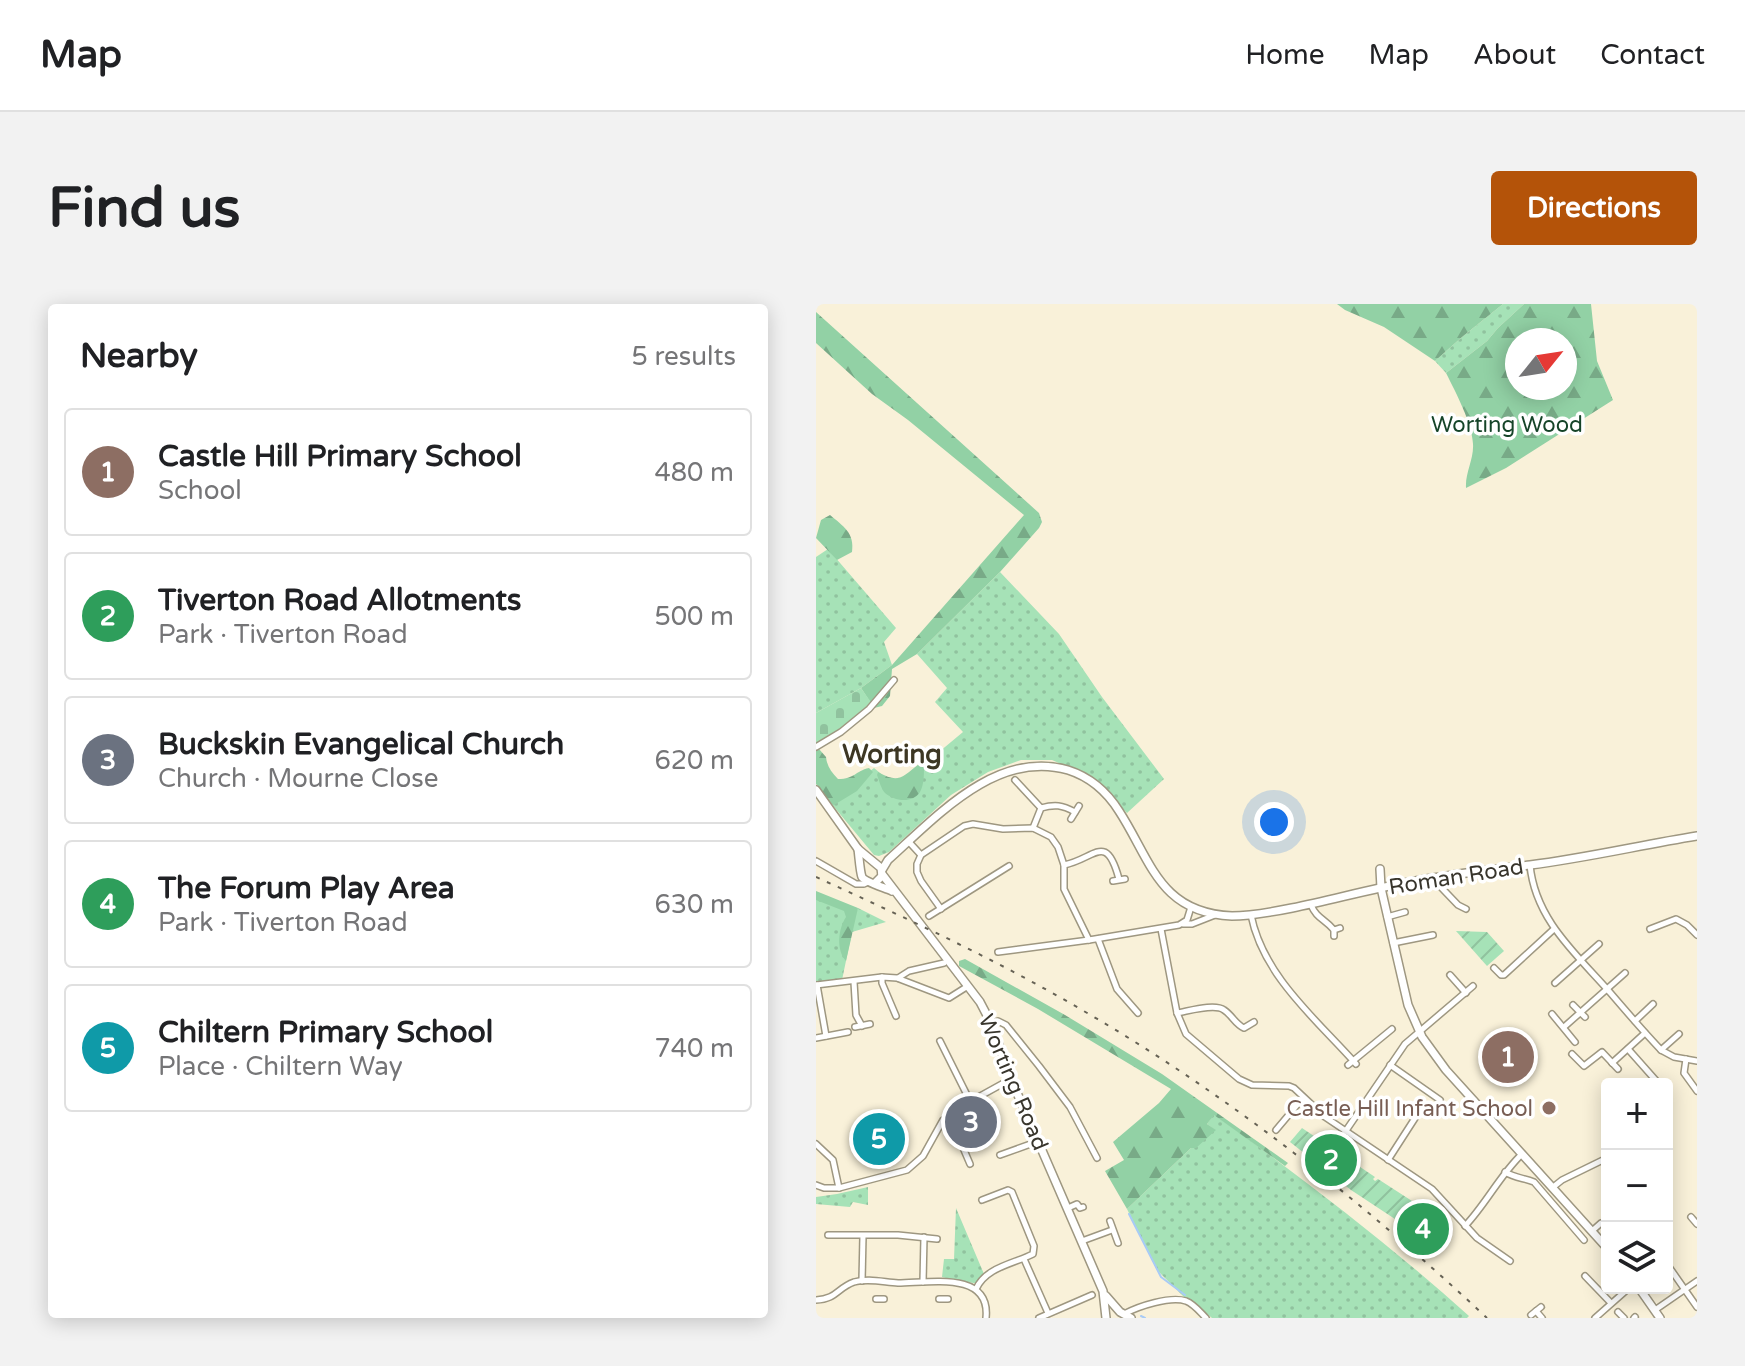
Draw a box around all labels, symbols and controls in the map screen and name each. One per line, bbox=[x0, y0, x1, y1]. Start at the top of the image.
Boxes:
text: Map bbox=[40, 32, 122, 78]
text: Home bbox=[1245, 38, 1325, 72]
text: Map bbox=[1369, 38, 1429, 72]
text: About bbox=[1473, 38, 1556, 72]
text: Contact bbox=[1600, 38, 1705, 72]
button: Directions bbox=[1491, 171, 1697, 245]
text: Find us bbox=[48, 175, 240, 242]
north arrow bbox=[1505, 328, 1577, 400]
text: Nearby bbox=[80, 336, 198, 377]
text: 5 results bbox=[631, 341, 736, 372]
park label: Worting Wood bbox=[1431, 412, 1583, 438]
text: Castle Hill Primary School bbox=[158, 438, 522, 475]
text: 1 bbox=[100, 457, 116, 488]
text: 480 m bbox=[654, 457, 734, 488]
text: School bbox=[158, 475, 242, 506]
text: Tiverton Road Allotments bbox=[158, 582, 521, 619]
text: 2 bbox=[100, 601, 116, 632]
text: 500 m bbox=[654, 601, 734, 632]
text: Park · Tiverton Road bbox=[158, 619, 408, 650]
text: Buckskin Evangelical Church bbox=[158, 726, 564, 763]
district label: Worting bbox=[842, 739, 942, 770]
text: 3 bbox=[100, 745, 116, 776]
text: 620 m bbox=[654, 745, 734, 776]
text: Church · Mourne Close bbox=[158, 763, 438, 794]
your location bbox=[1254, 802, 1294, 842]
street label: Roman Road bbox=[1387, 854, 1525, 900]
text: The Forum Play Area bbox=[158, 870, 455, 907]
text: 4 bbox=[100, 889, 116, 920]
text: 630 m bbox=[654, 889, 734, 920]
text: Park · Tiverton Road bbox=[158, 907, 408, 938]
street label: Worting Road bbox=[973, 1010, 1053, 1154]
text: Chiltern Primary School bbox=[158, 1014, 493, 1051]
pin: 1 bbox=[1482, 1027, 1534, 1087]
text: 5 bbox=[100, 1033, 116, 1064]
text: 740 m bbox=[654, 1033, 734, 1064]
text: Place · Chiltern Way bbox=[158, 1051, 403, 1082]
map controls bbox=[1601, 1078, 1673, 1294]
button: + bbox=[1601, 1078, 1673, 1150]
pin: 3 bbox=[945, 1092, 997, 1152]
place label: Castle Hill Infant School bbox=[1287, 1096, 1533, 1122]
marker: Castle Hill Infant School bbox=[1540, 1099, 1558, 1117]
pin: 5 bbox=[853, 1109, 905, 1169]
pin: 2 bbox=[1305, 1130, 1357, 1190]
button: − bbox=[1601, 1150, 1673, 1222]
pin: 4 bbox=[1397, 1199, 1449, 1259]
button: layers bbox=[1601, 1222, 1673, 1294]

